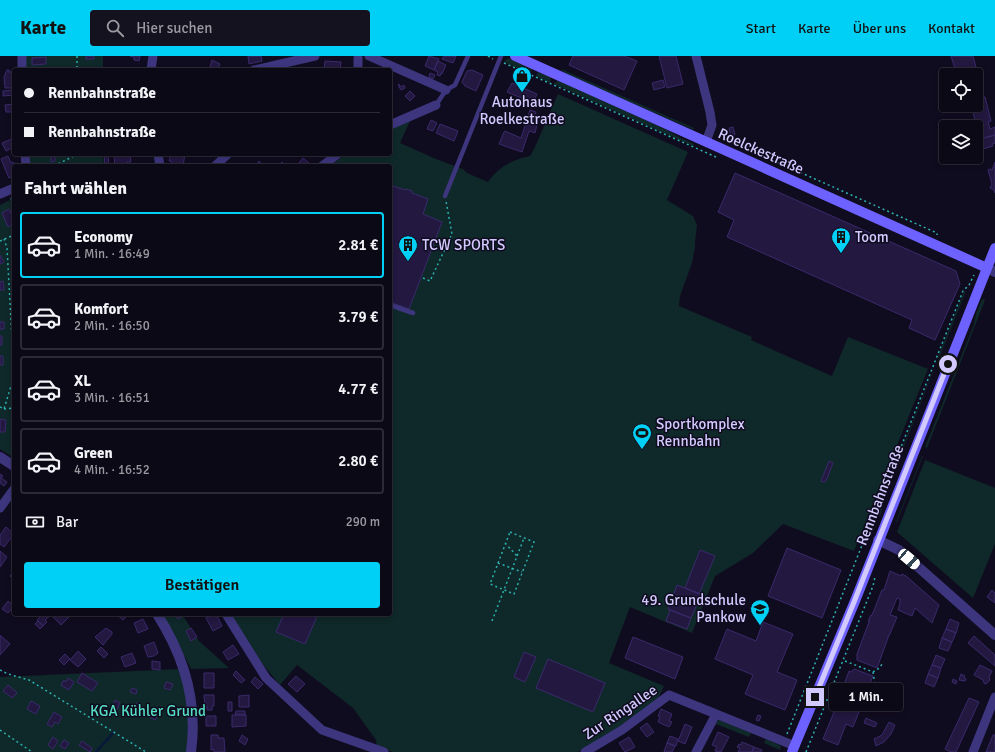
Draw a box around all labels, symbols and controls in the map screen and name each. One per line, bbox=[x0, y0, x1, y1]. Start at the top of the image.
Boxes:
search box bbox=[90, 10, 370, 46]
text: Karte bbox=[20, 16, 66, 40]
icon: search bbox=[104, 17, 126, 39]
text: Hier suchen bbox=[136, 19, 212, 37]
text: Start bbox=[746, 20, 776, 37]
text: Karte bbox=[798, 20, 831, 37]
text: Über uns bbox=[853, 20, 906, 37]
text: Kontakt bbox=[928, 20, 975, 37]
shop icon: Autohaus Roelkestraße bbox=[511, 65, 533, 93]
map controls bbox=[939, 68, 983, 164]
button: locate bbox=[939, 68, 983, 112]
text: Rennbahnstraße bbox=[48, 84, 156, 102]
place label: Autohaus Roelkestraße bbox=[480, 93, 565, 128]
button: layers bbox=[939, 120, 983, 164]
text: Rennbahnstraße bbox=[48, 123, 156, 141]
street label: Roelckestraße bbox=[715, 124, 807, 178]
text: Fahrt wählen bbox=[24, 177, 127, 199]
building icon: Toom bbox=[830, 226, 852, 254]
icon: car bbox=[26, 227, 62, 263]
text: Economy bbox=[74, 228, 133, 246]
place label: Toom bbox=[855, 228, 889, 246]
building icon: TCW SPORTS bbox=[397, 234, 419, 262]
text: 2.81 € bbox=[338, 236, 378, 254]
place label: TCW SPORTS bbox=[422, 236, 505, 254]
text: 1 Min. · 16:49 bbox=[74, 246, 150, 262]
icon: car bbox=[26, 299, 62, 335]
text: Komfort bbox=[74, 300, 128, 318]
text: 3.79 € bbox=[338, 308, 378, 326]
text: 2 Min. · 16:50 bbox=[74, 318, 150, 334]
route start bbox=[939, 355, 957, 373]
icon: car bbox=[26, 371, 62, 407]
text: XL bbox=[74, 372, 91, 390]
text: 4.77 € bbox=[338, 380, 378, 398]
text: 3 Min. · 16:51 bbox=[74, 390, 150, 406]
place label: Sportkomplex Rennbahn bbox=[656, 415, 745, 450]
sports icon: Sportkomplex Rennbahn bbox=[631, 422, 653, 450]
street label: Rennbahnstraße bbox=[853, 442, 907, 548]
icon: car bbox=[26, 443, 62, 479]
text: Green bbox=[74, 444, 113, 462]
text: 2.80 € bbox=[338, 452, 378, 470]
text: 4 Min. · 16:52 bbox=[74, 462, 150, 478]
icon: cash bbox=[24, 511, 46, 533]
text: Bar bbox=[56, 513, 78, 531]
text: 290 m bbox=[346, 514, 380, 530]
car bbox=[896, 547, 922, 571]
button: Bestätigen bbox=[24, 562, 380, 608]
place label: 49. Grundschule Pankow bbox=[641, 591, 746, 626]
school or university icon: 49. Grundschule Pankow bbox=[749, 598, 771, 626]
street label: Zur Ringallee bbox=[580, 681, 660, 743]
callout: 1 Min. bbox=[829, 683, 903, 711]
route end bbox=[806, 688, 824, 706]
text: 1 Min. bbox=[849, 689, 883, 705]
park label: KGA Kühler Grund bbox=[90, 702, 206, 720]

